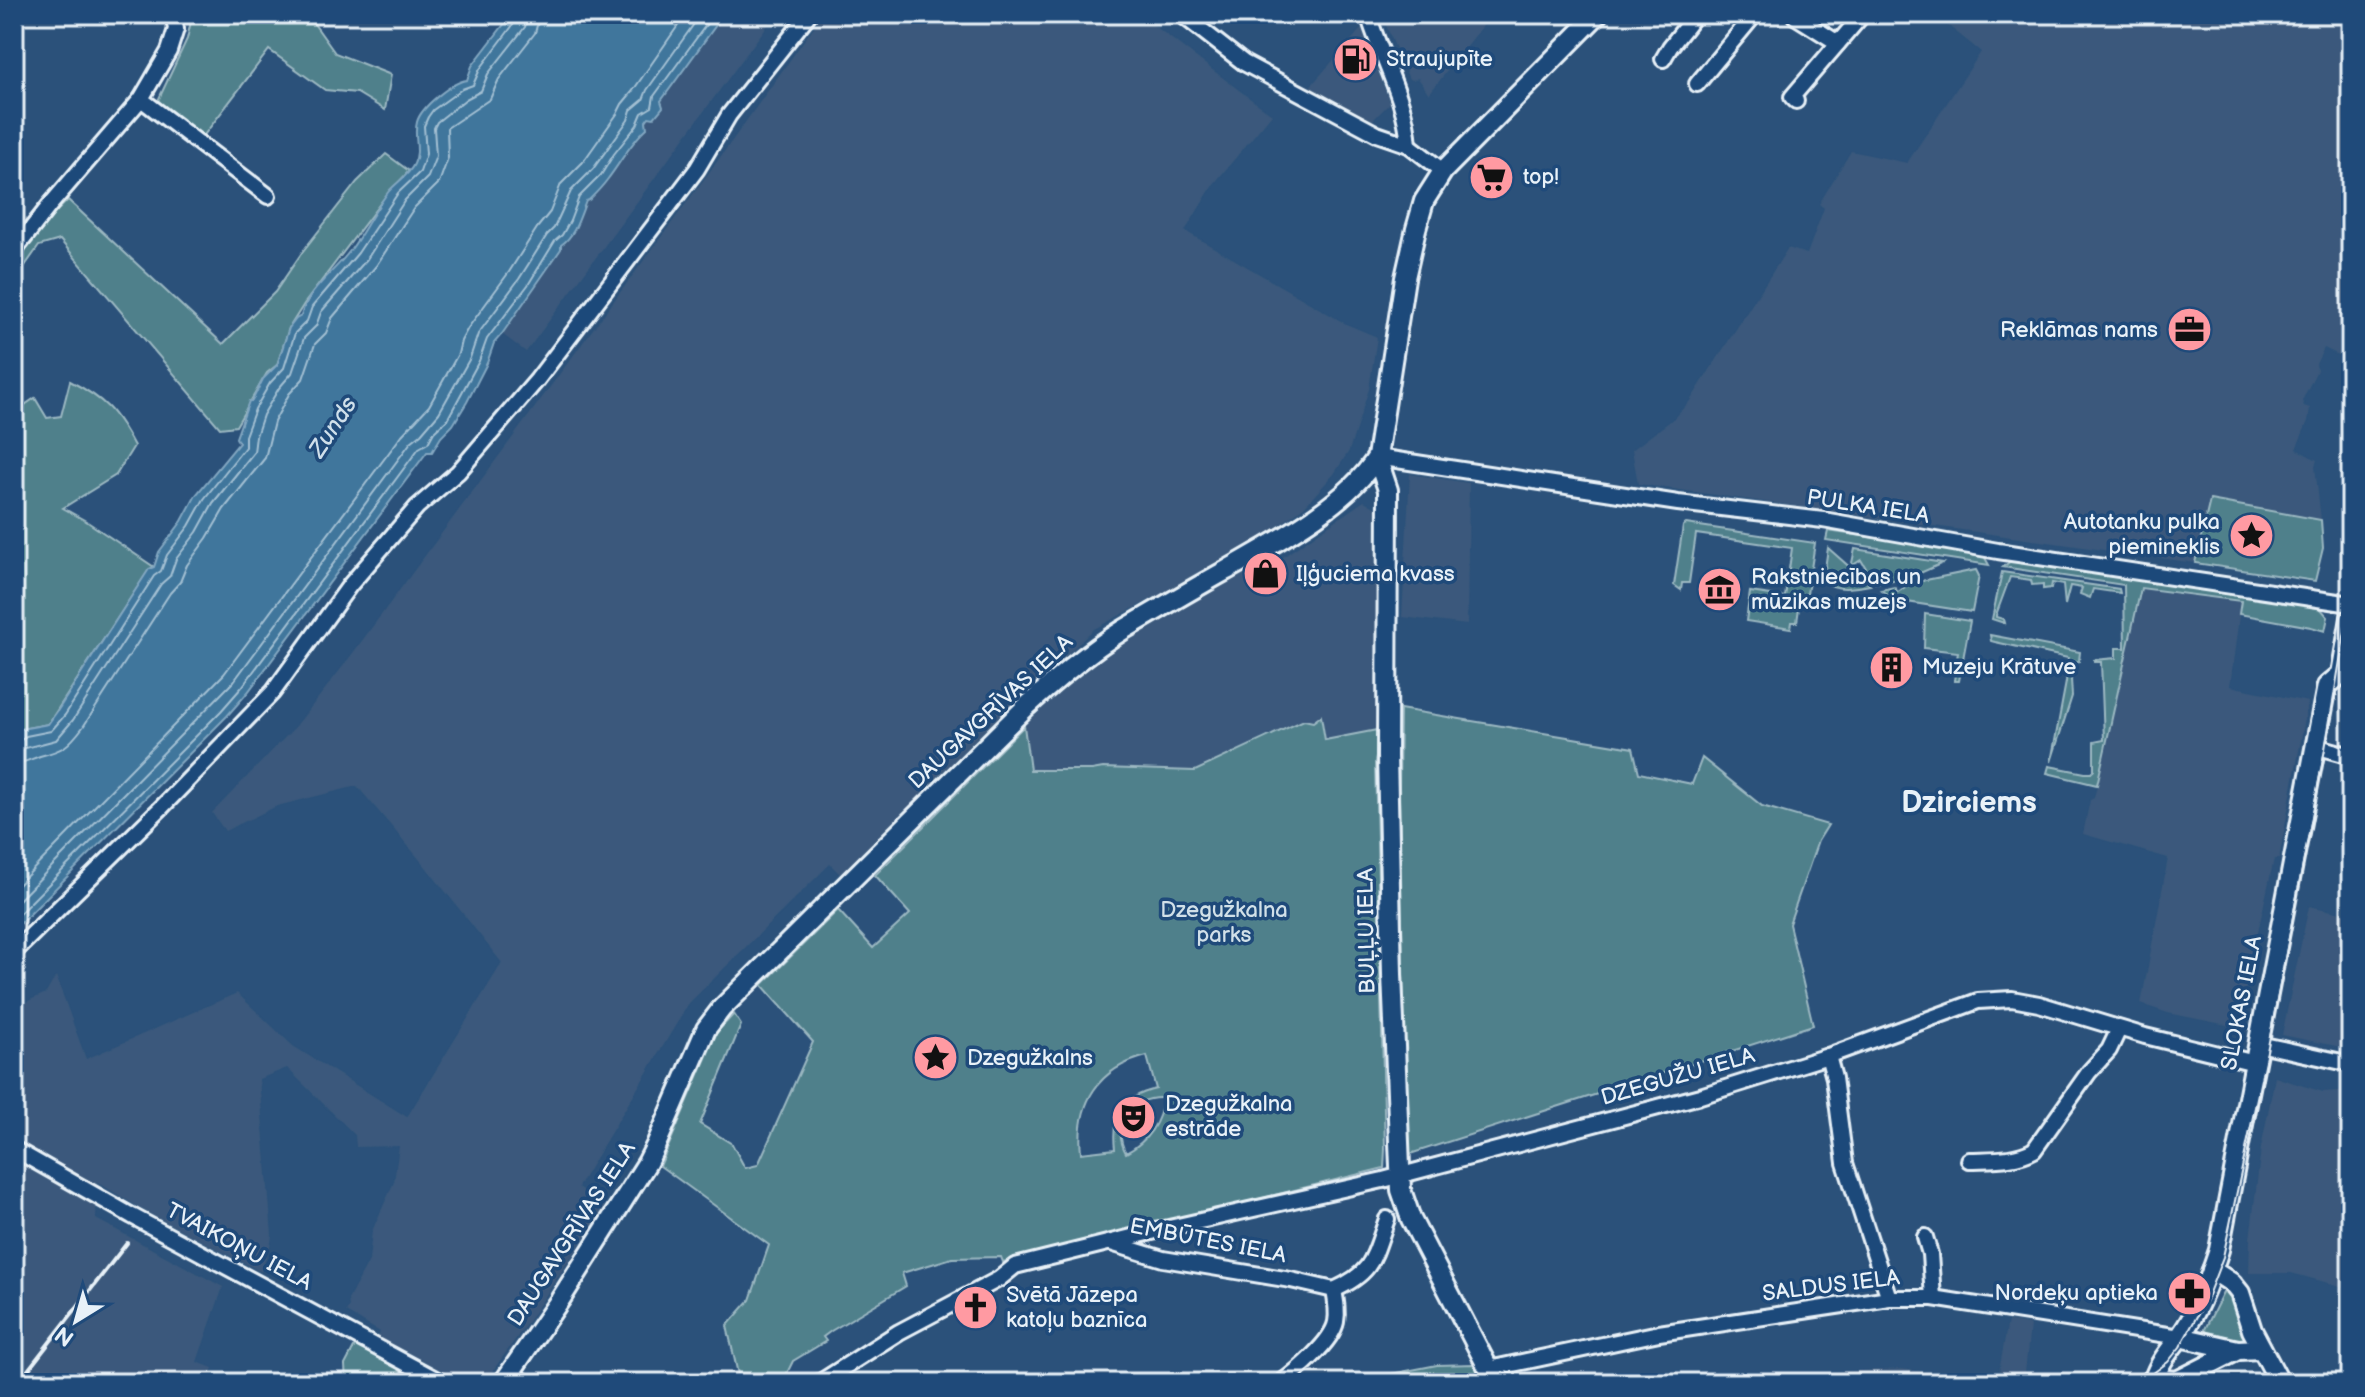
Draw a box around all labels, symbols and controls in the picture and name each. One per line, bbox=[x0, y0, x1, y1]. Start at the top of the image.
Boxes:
fuel station icon: Straujupīte bbox=[1331, 35, 1379, 83]
place label: Straujupīte bbox=[1386, 46, 1493, 73]
supermarket icon: top! bbox=[1468, 153, 1516, 201]
place label: top! bbox=[1523, 164, 1559, 191]
office icon: Reklāmas nams bbox=[2165, 306, 2213, 354]
place label: Reklāmas nams bbox=[2000, 317, 2158, 344]
water label: Zunds bbox=[302, 391, 363, 464]
street label: PULKA IELA bbox=[1805, 484, 1932, 530]
place label: Autotanku pulka piemineklis bbox=[2064, 509, 2220, 561]
place icon: Autotanku pulka piemineklis bbox=[2227, 511, 2275, 559]
shop icon: Iļģuciema kvass bbox=[1241, 550, 1289, 598]
place label: Iļģuciema kvass bbox=[1296, 561, 1455, 588]
place label: Rakstniecības un mūzikas muzejs bbox=[1751, 564, 1921, 616]
museum icon: Rakstniecības un mūzikas muzejs bbox=[1696, 566, 1744, 614]
street label: DAUGAVGRĪVAS IELA bbox=[903, 628, 1079, 795]
building icon: Muzeju Krātuve bbox=[1867, 643, 1915, 691]
place label: Muzeju Krātuve bbox=[1922, 654, 2076, 681]
district label: Dzirciems bbox=[1901, 785, 2037, 821]
street label: BUĻĻU IELA bbox=[1352, 867, 1382, 994]
park label: Dzegužkalna parks bbox=[1160, 897, 1288, 949]
street label: SLOKAS IELA bbox=[2216, 933, 2268, 1073]
place icon: Dzegužkalns bbox=[912, 1034, 960, 1082]
street label: DZEGUŽU IELA bbox=[1598, 1041, 1758, 1112]
place label: Dzegužkalns bbox=[967, 1045, 1093, 1072]
place label: Dzegužkalna estrāde bbox=[1165, 1091, 1293, 1143]
theatre icon: Dzegužkalna estrāde bbox=[1110, 1093, 1158, 1141]
street label: DAUGAVGRĪVAS IELA bbox=[501, 1136, 642, 1331]
street label: TVAIKOŅU IELA bbox=[161, 1197, 317, 1297]
street label: EMBŪTES IELA bbox=[1127, 1213, 1289, 1270]
street label: SALDUS IELA bbox=[1761, 1264, 1902, 1308]
pharmacy icon: Nordeķu aptieka bbox=[2165, 1269, 2213, 1317]
place label: Nordeķu aptieka bbox=[1994, 1280, 2158, 1307]
north arrow bbox=[36, 1281, 116, 1361]
place label: Svētā Jāzepa katoļu baznīca bbox=[1006, 1282, 1148, 1334]
church icon: Svētā Jāzepa katoļu baznīca bbox=[951, 1284, 999, 1332]
text: N bbox=[50, 1320, 80, 1352]

